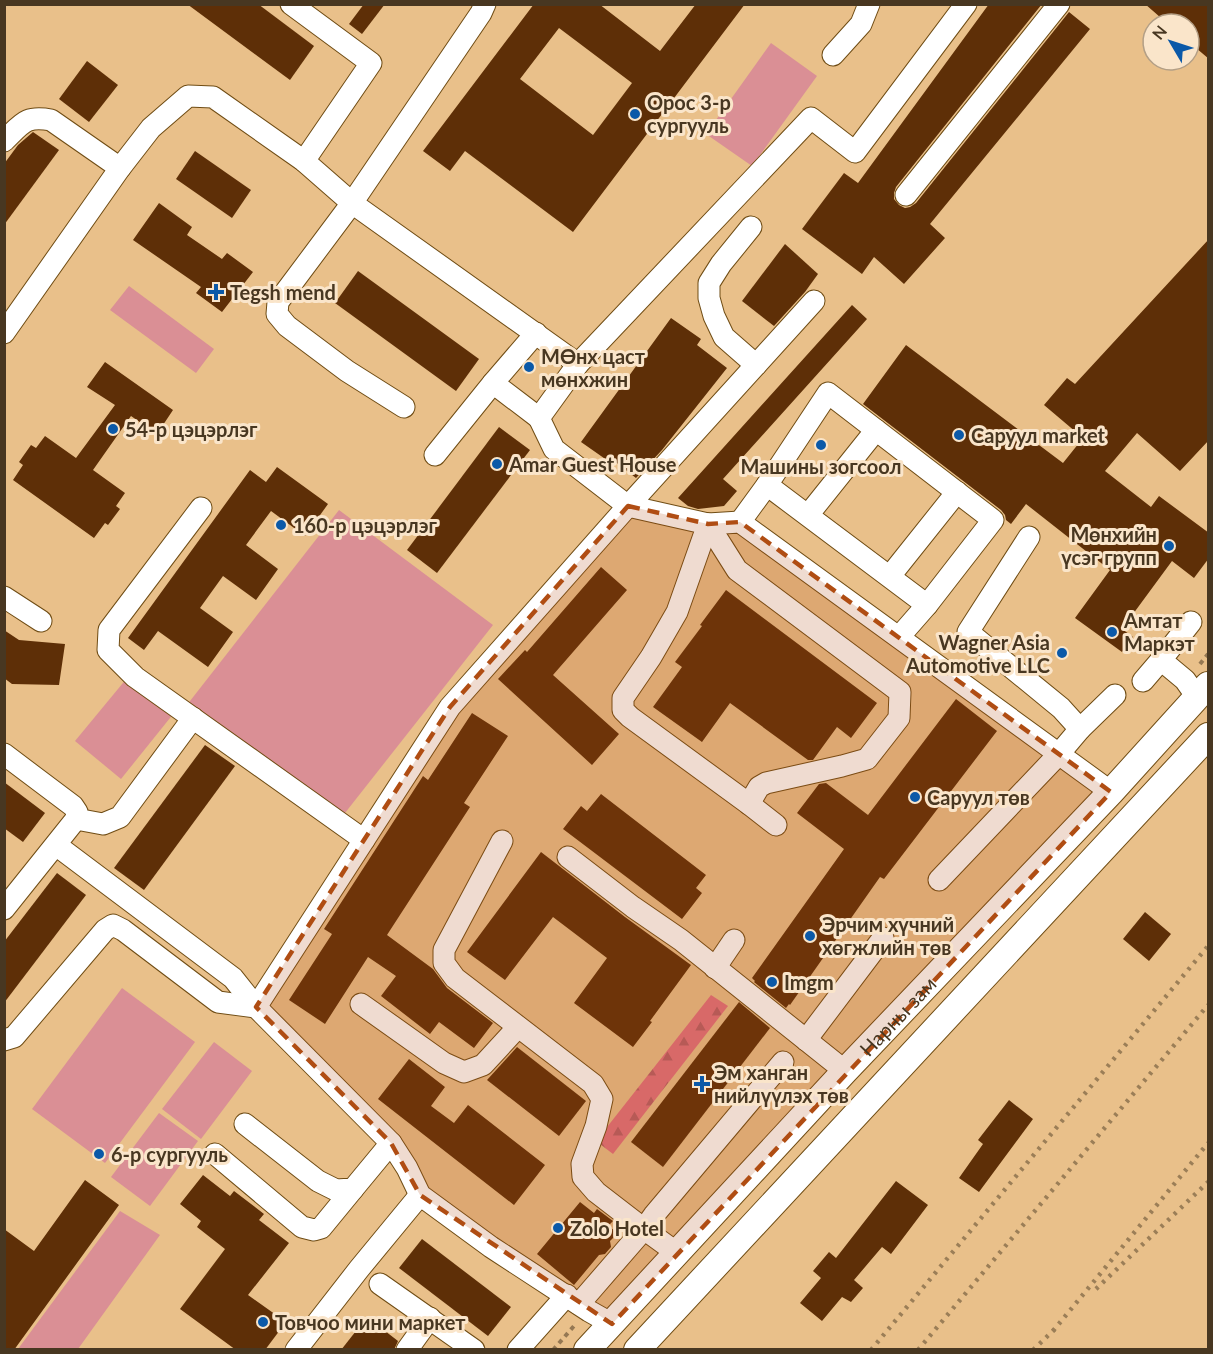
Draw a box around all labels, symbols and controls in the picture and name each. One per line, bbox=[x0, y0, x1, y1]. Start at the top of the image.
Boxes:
north arrow bbox=[1141, 12, 1201, 72]
text: N bbox=[1148, 21, 1170, 43]
place label: Орос 3-р сургууль bbox=[647, 90, 731, 137]
marker: Орос 3-р сургууль bbox=[628, 107, 642, 121]
place label: Tegsh mend bbox=[230, 280, 336, 304]
marker: Tegsh mend bbox=[207, 283, 225, 301]
place label: МӨнх цаст мөнхжин bbox=[541, 344, 646, 391]
marker: МӨнх цаст мөнхжин bbox=[522, 360, 536, 374]
place label: 54-р цэцэрлэг bbox=[125, 417, 258, 441]
marker: 54-р цэцэрлэг bbox=[106, 422, 120, 436]
place label: Саруул market bbox=[971, 423, 1105, 447]
marker: Саруул market bbox=[952, 428, 966, 442]
marker: Машины зогсоол bbox=[814, 438, 828, 452]
place label: Amar Guest House bbox=[508, 452, 677, 476]
place label: Машины зогсоол bbox=[741, 454, 901, 478]
marker: Amar Guest House bbox=[490, 457, 504, 471]
place label: 160-р цэцэрлэг bbox=[293, 513, 438, 537]
marker: 160-р цэцэрлэг bbox=[274, 518, 288, 532]
place label: Мөнхийн үсэг групп bbox=[1061, 522, 1157, 569]
marker: Мөнхийн үсэг групп bbox=[1162, 539, 1176, 553]
place label: Амтат Маркэт bbox=[1123, 608, 1195, 655]
marker: Амтат Маркэт bbox=[1105, 625, 1119, 639]
place label: Wagner Asia Automotive LLC bbox=[905, 630, 1050, 677]
marker: Wagner Asia Automotive LLC bbox=[1055, 646, 1069, 660]
place label: Саруул төв bbox=[927, 785, 1030, 809]
marker: Саруул төв bbox=[908, 790, 922, 804]
place label: Эрчим хүчний хөгжлийн төв bbox=[822, 912, 954, 959]
marker: Эрчим хүчний хөгжлийн төв bbox=[803, 929, 817, 943]
place label: Imgm bbox=[784, 970, 834, 994]
street label: Нарны зам bbox=[854, 972, 941, 1060]
marker: Imgm bbox=[765, 975, 779, 989]
place label: Эм ханган нийлүүлэх төв bbox=[714, 1060, 849, 1107]
marker: Эм ханган нийлүүлэх төв bbox=[695, 1077, 709, 1091]
place label: 6-р сургууль bbox=[111, 1142, 228, 1166]
marker: 6-р сургууль bbox=[92, 1147, 106, 1161]
place label: Zolo Hotel bbox=[570, 1216, 664, 1240]
marker: Zolo Hotel bbox=[551, 1221, 565, 1235]
place label: Товчоо мини маркет bbox=[275, 1310, 466, 1334]
marker: Товчоо мини маркет bbox=[256, 1315, 270, 1329]

